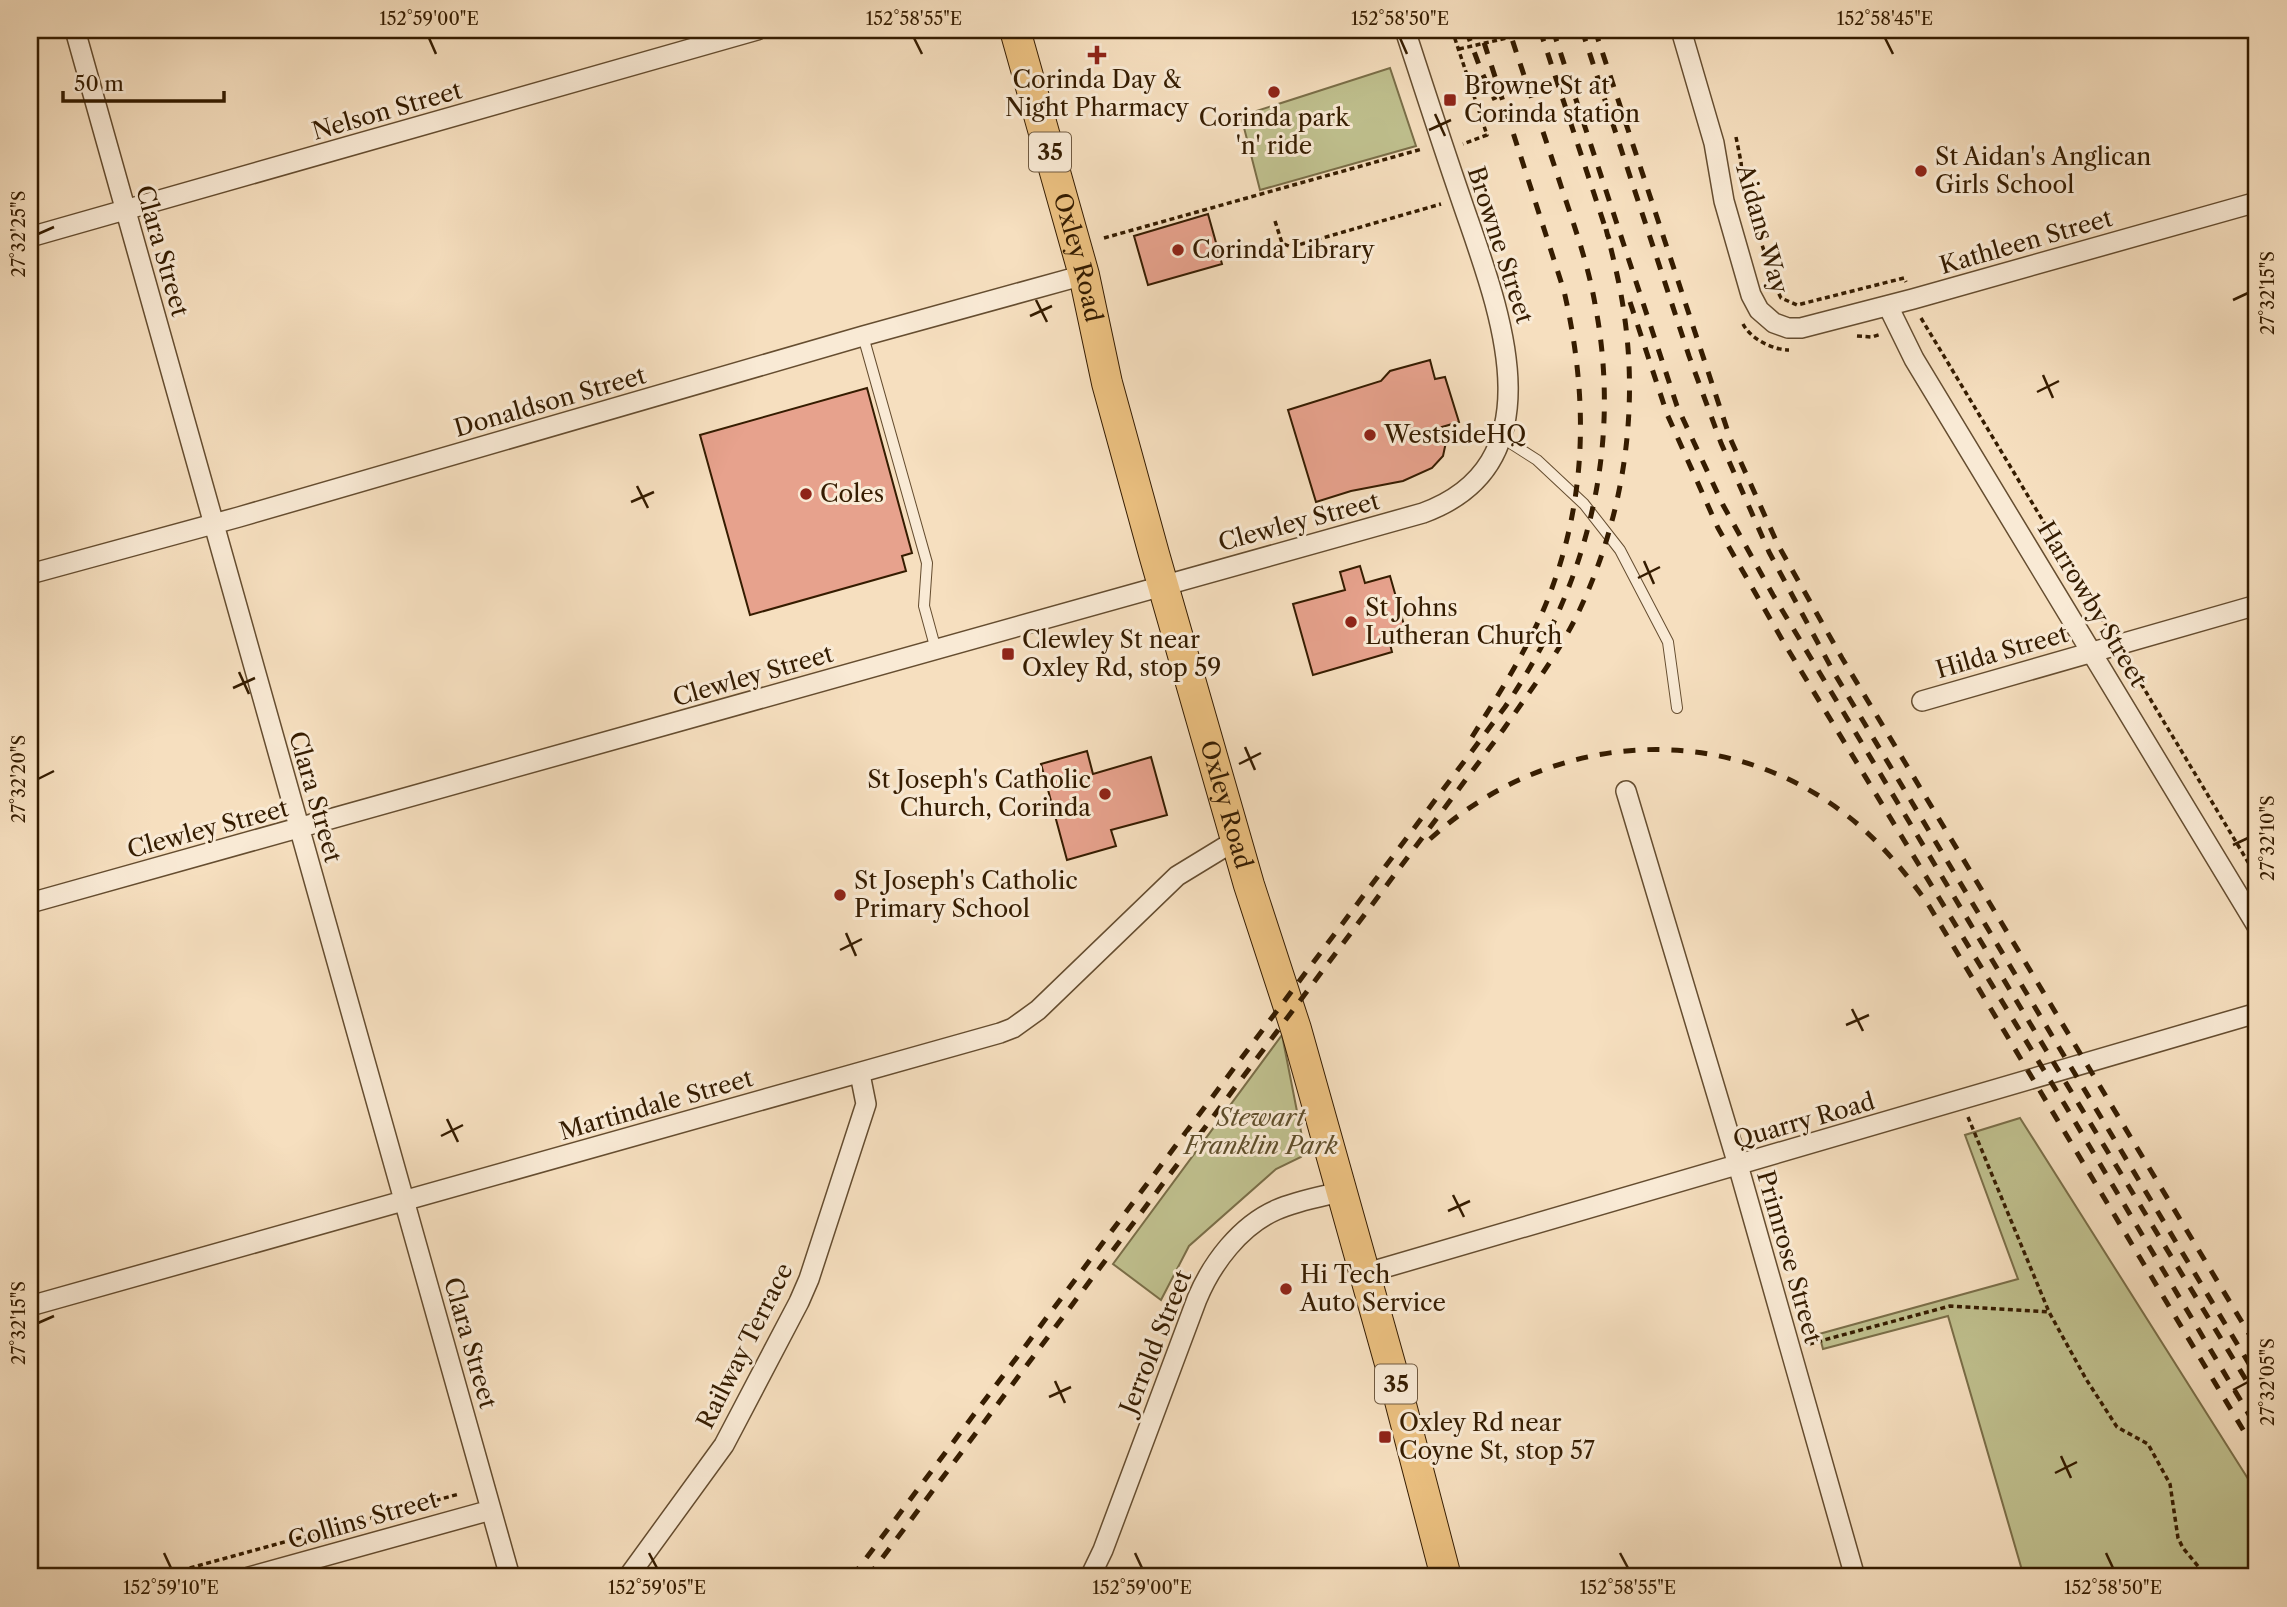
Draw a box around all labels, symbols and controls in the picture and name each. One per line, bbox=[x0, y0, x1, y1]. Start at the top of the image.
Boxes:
text: 152°59'00"E bbox=[379, 8, 479, 30]
text: 152°58'55"E bbox=[866, 8, 962, 30]
text: 152°58'50"E bbox=[1351, 8, 1449, 30]
text: 152°58'45"E bbox=[1837, 8, 1933, 30]
marker: Corinda Day & Night Pharmacy bbox=[1089, 47, 1105, 63]
scale bar bbox=[63, 60, 224, 104]
place label: Corinda Day & Night Pharmacy bbox=[1005, 65, 1190, 122]
text: 50 m bbox=[74, 71, 124, 96]
place label: Browne St at Corinda station bbox=[1464, 71, 1640, 128]
street label: Nelson Street bbox=[309, 75, 466, 146]
marker: Corinda park 'n' ride bbox=[1266, 84, 1282, 100]
marker: Browne St at Corinda station bbox=[1442, 92, 1458, 108]
place label: Corinda park 'n' ride bbox=[1199, 103, 1350, 160]
road number: 35 bbox=[1029, 132, 1071, 172]
place label: St Aidan's Anglican Girls School bbox=[1935, 142, 2151, 199]
street label: Aidans Way bbox=[1730, 160, 1795, 297]
street label: Browne Street bbox=[1461, 163, 1540, 327]
marker: St Aidan's Anglican Girls School bbox=[1913, 163, 1929, 179]
street label: Clara Street bbox=[130, 182, 195, 320]
street label: Oxley Road bbox=[1048, 189, 1109, 325]
text: 27°32'25"S bbox=[8, 191, 30, 277]
street label: Kathleen Street bbox=[1936, 203, 2116, 280]
place label: Corinda Library bbox=[1192, 235, 1375, 264]
marker: Corinda Library bbox=[1170, 242, 1186, 258]
text: 27°32'15"S bbox=[2257, 251, 2279, 335]
street label: Donaldson Street bbox=[451, 360, 650, 443]
place label: WestsideHQ bbox=[1383, 420, 1526, 449]
marker: WestsideHQ bbox=[1362, 427, 1378, 443]
place label: Coles bbox=[820, 479, 884, 508]
marker: Coles bbox=[798, 486, 814, 502]
street label: Clewley Street bbox=[1215, 486, 1383, 557]
street label: Harrowby Street bbox=[2032, 516, 2153, 692]
place label: St Johns Lutheran Church bbox=[1365, 593, 1562, 650]
marker: St Johns Lutheran Church bbox=[1343, 614, 1359, 630]
street label: Hilda Street bbox=[1932, 619, 2072, 684]
place label: Clewley St near Oxley Rd, stop 59 bbox=[1022, 625, 1221, 682]
street label: Clewley Street bbox=[669, 639, 837, 712]
marker: Clewley St near Oxley Rd, stop 59 bbox=[1000, 646, 1016, 662]
street label: Clara Street bbox=[283, 728, 348, 866]
text: 27°32'20"S bbox=[8, 735, 30, 823]
street label: Oxley Road bbox=[1194, 737, 1259, 872]
place label: St Joseph's Catholic Church, Corinda bbox=[867, 765, 1091, 822]
marker: St Joseph's Catholic Church, Corinda bbox=[1097, 786, 1113, 802]
street label: Clewley Street bbox=[124, 793, 292, 864]
text: 27°32'10"S bbox=[2257, 795, 2279, 881]
place label: St Joseph's Catholic Primary School bbox=[854, 866, 1078, 923]
marker: St Joseph's Catholic Primary School bbox=[832, 887, 848, 903]
street label: Martindale Street bbox=[556, 1063, 756, 1146]
street label: Quarry Road bbox=[1730, 1086, 1878, 1155]
park label: Stewart Franklin Park bbox=[1182, 1103, 1338, 1160]
street label: Primrose Street bbox=[1751, 1167, 1828, 1347]
street label: Railway Terrace bbox=[690, 1258, 799, 1433]
place label: Hi Tech Auto Service bbox=[1299, 1260, 1446, 1317]
street label: Jerrold Street bbox=[1112, 1265, 1198, 1422]
street label: Clara Street bbox=[438, 1274, 503, 1412]
text: 27°32'15"S bbox=[8, 1281, 30, 1365]
marker: Hi Tech Auto Service bbox=[1278, 1281, 1294, 1297]
text: 27°32'05"S bbox=[2257, 1338, 2279, 1426]
road number: 35 bbox=[1375, 1364, 1417, 1404]
place label: Oxley Rd near Coyne St, stop 57 bbox=[1399, 1408, 1595, 1465]
marker: Oxley Rd near Coyne St, stop 57 bbox=[1377, 1429, 1393, 1445]
street label: Collins Street bbox=[285, 1484, 442, 1555]
text: 152°59'10"E bbox=[123, 1577, 219, 1599]
text: 152°59'05"E bbox=[608, 1577, 706, 1599]
text: 152°59'00"E bbox=[1092, 1577, 1192, 1599]
text: 152°58'55"E bbox=[1580, 1577, 1676, 1599]
text: 152°58'50"E bbox=[2064, 1577, 2162, 1599]

